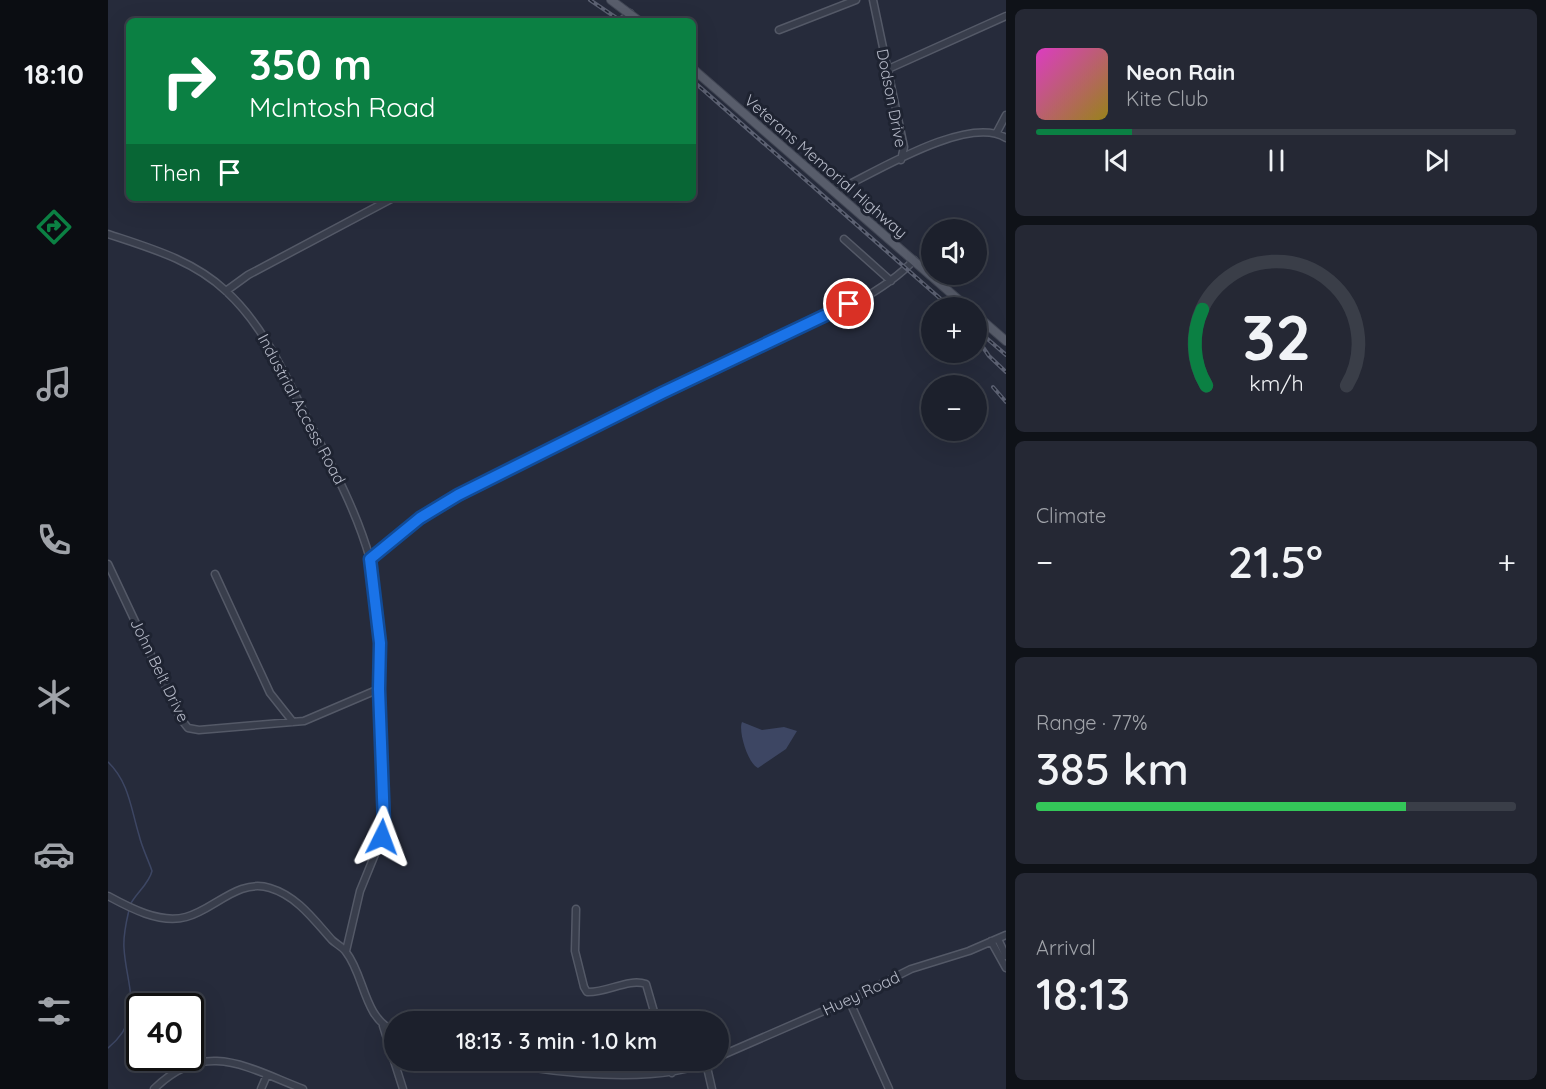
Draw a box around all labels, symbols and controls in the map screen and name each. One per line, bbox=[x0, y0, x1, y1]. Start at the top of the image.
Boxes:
text: 350 m bbox=[249, 38, 372, 91]
icon: right bbox=[150, 42, 228, 120]
street label: Dodson Drive bbox=[873, 47, 911, 149]
text: 18:10 bbox=[24, 57, 84, 91]
text: Neon Rain bbox=[1126, 58, 1235, 86]
text: Kite Club bbox=[1126, 86, 1208, 111]
text: McIntosh Road bbox=[249, 90, 435, 124]
street label: Veterans Memorial Highway bbox=[740, 90, 912, 242]
icon: previous bbox=[1100, 144, 1133, 177]
icon: pause bbox=[1260, 144, 1293, 177]
icon: next bbox=[1420, 144, 1453, 177]
icon: arrive bbox=[213, 156, 246, 189]
text: Then bbox=[150, 159, 201, 187]
icon: directions bbox=[33, 206, 75, 248]
map controls bbox=[921, 219, 987, 441]
button: sound bbox=[921, 219, 987, 285]
pin bbox=[823, 278, 874, 329]
icon: arrive bbox=[832, 287, 865, 320]
button: + bbox=[921, 297, 987, 363]
text: 32 bbox=[1241, 298, 1311, 376]
street label: Industrial Access Road bbox=[254, 330, 350, 488]
icon: music bbox=[33, 363, 75, 405]
text: km/h bbox=[1249, 370, 1303, 396]
button: − bbox=[921, 375, 987, 441]
text: Climate bbox=[1036, 503, 1106, 528]
icon: phone bbox=[33, 519, 75, 561]
text: 21.5° bbox=[1228, 533, 1323, 589]
text: − bbox=[1036, 541, 1053, 582]
text: + bbox=[1497, 541, 1516, 582]
street label: John Belt Drive bbox=[126, 615, 194, 725]
icon: climate bbox=[33, 676, 75, 718]
text: Range · 77% bbox=[1036, 710, 1147, 735]
text: 385 km bbox=[1036, 740, 1189, 796]
position arrow bbox=[350, 805, 414, 869]
icon: car bbox=[33, 833, 75, 875]
text: Arrival bbox=[1036, 935, 1096, 960]
text: 18:13 bbox=[1036, 965, 1130, 1021]
street label: Huey Road bbox=[819, 966, 903, 1020]
icon: filters bbox=[33, 990, 75, 1032]
speed limit sign: 40 bbox=[126, 993, 204, 1071]
text: 18:13 · 3 min · 1.0 km bbox=[456, 1027, 657, 1055]

